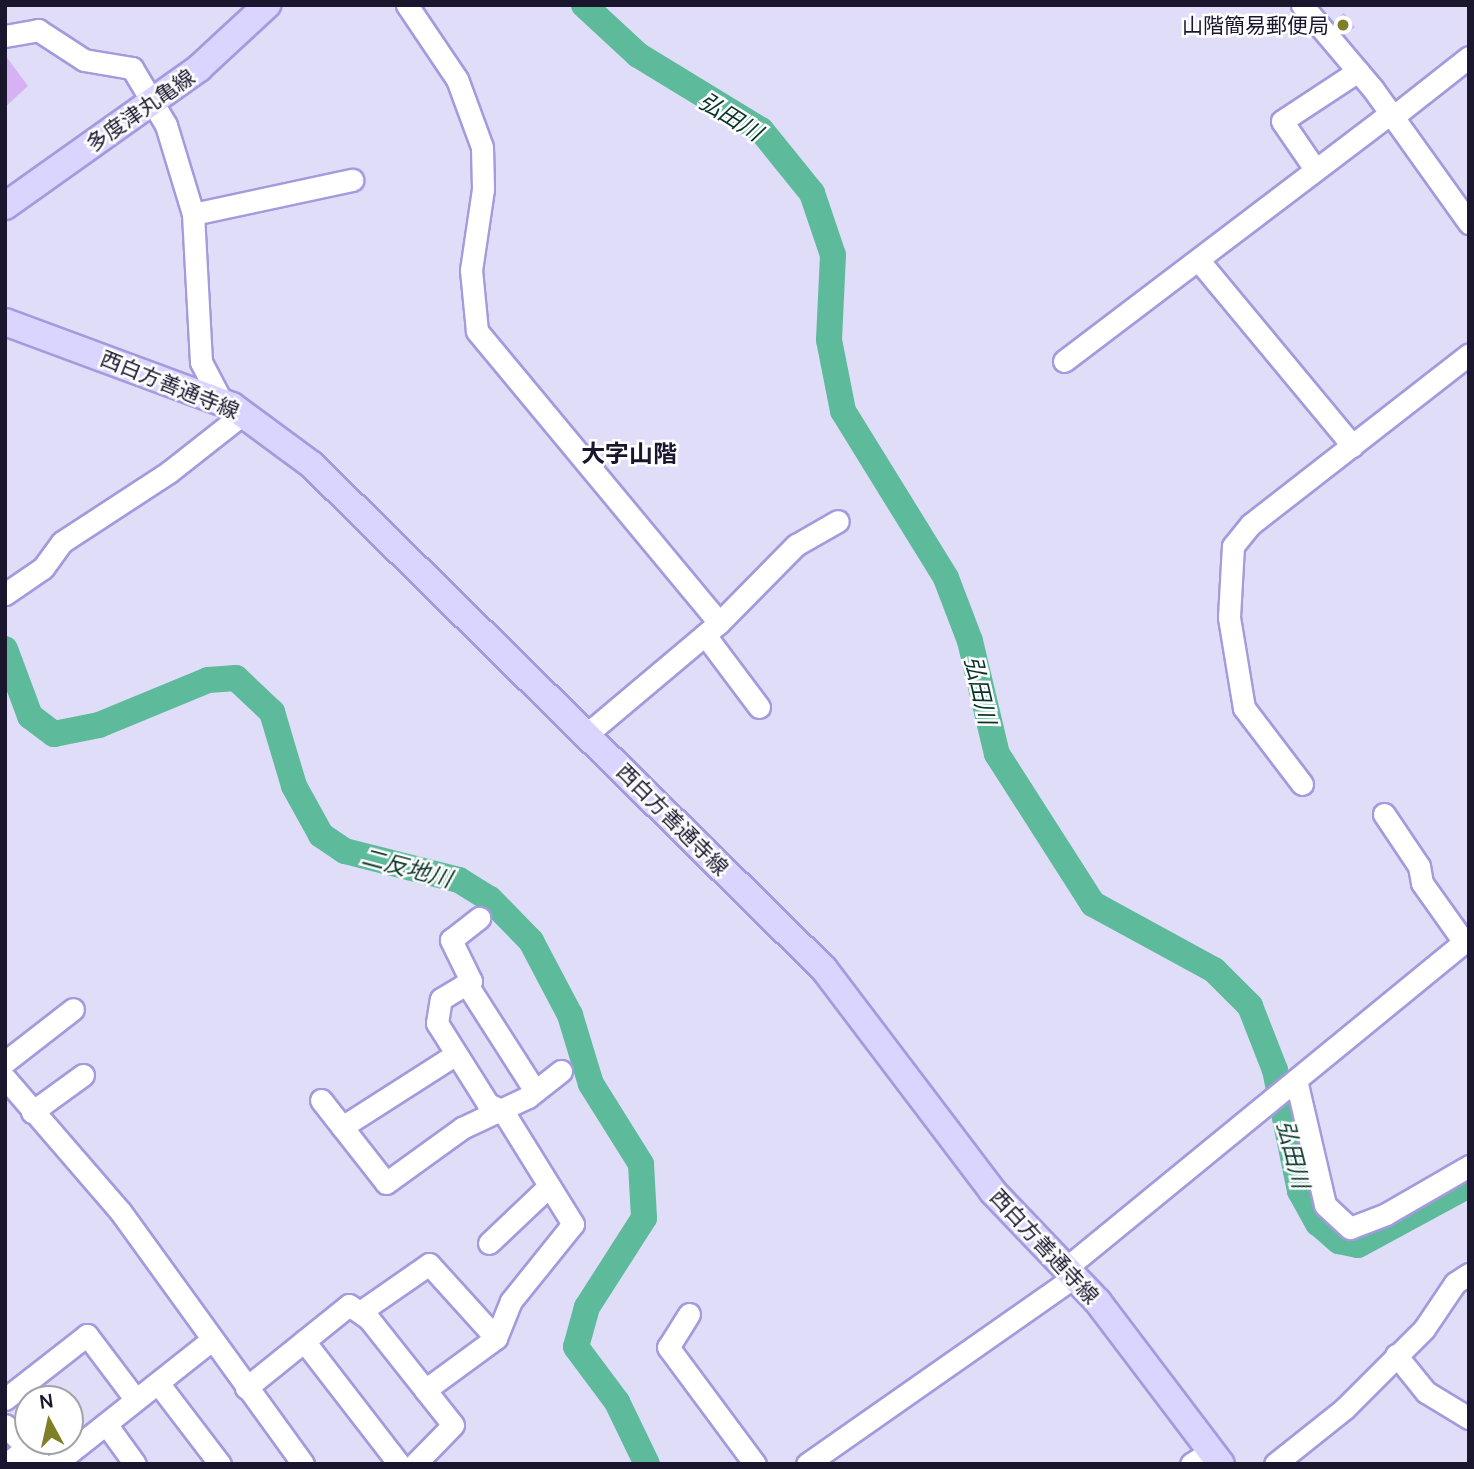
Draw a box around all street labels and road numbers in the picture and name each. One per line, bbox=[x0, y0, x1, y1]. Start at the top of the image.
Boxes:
street label: 多度津丸亀線 bbox=[81, 64, 199, 156]
street label: 西白方善通寺線 bbox=[97, 345, 243, 423]
street label: 西白方善通寺線 bbox=[612, 758, 734, 880]
street label: 西白方善通寺線 bbox=[986, 1184, 1104, 1308]

